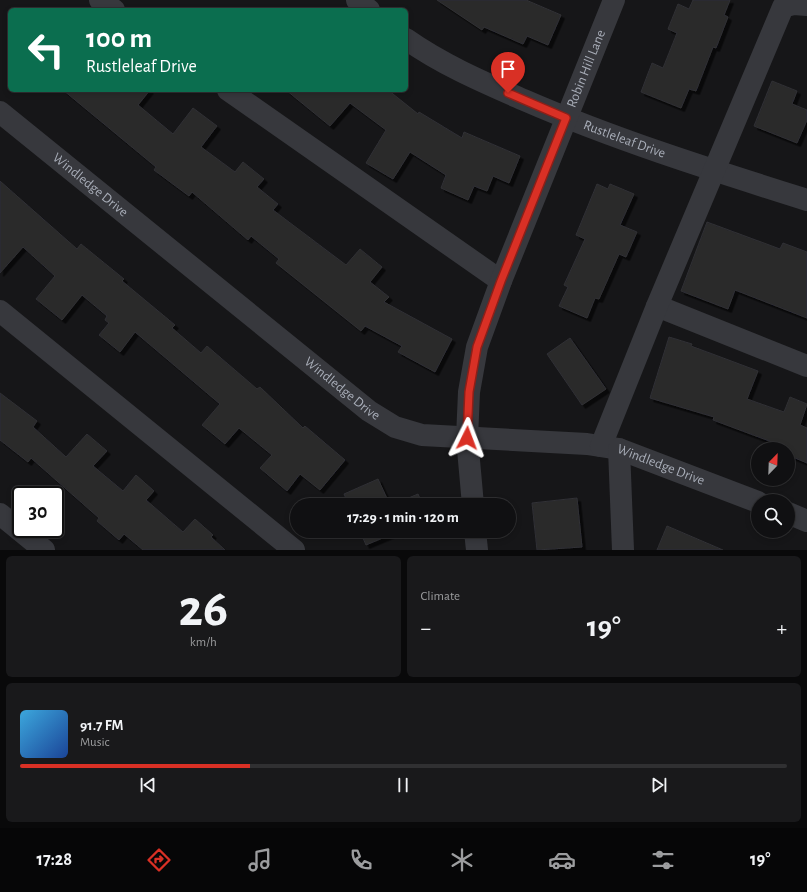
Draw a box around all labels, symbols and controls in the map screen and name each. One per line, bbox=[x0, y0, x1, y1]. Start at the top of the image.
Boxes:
icon: left bbox=[20, 24, 72, 76]
text: 100 m bbox=[86, 25, 152, 53]
street label: Robin Hill Lane bbox=[564, 28, 608, 110]
pin bbox=[491, 52, 525, 93]
text: Rustleleaf Drive bbox=[86, 58, 197, 76]
icon: arrive bbox=[497, 58, 519, 80]
street label: Rustleleaf Drive bbox=[581, 118, 667, 161]
street label: Windledge Drive bbox=[50, 151, 130, 220]
street label: Windledge Drive bbox=[302, 354, 382, 423]
position arrow bbox=[446, 417, 488, 459]
street label: Windledge Drive bbox=[615, 442, 706, 488]
north arrow bbox=[751, 442, 795, 486]
map controls bbox=[751, 442, 795, 538]
speed limit sign: 30 bbox=[12, 486, 64, 538]
button: search bbox=[751, 494, 795, 538]
text: 17:29 · 1 min · 120 m bbox=[347, 510, 459, 525]
text: 26 bbox=[178, 583, 228, 635]
text: Climate bbox=[421, 590, 460, 603]
text: 19° bbox=[587, 612, 621, 642]
text: − bbox=[421, 617, 431, 639]
text: + bbox=[776, 617, 787, 639]
text: km/h bbox=[190, 636, 217, 649]
text: 91.7 FM bbox=[80, 718, 123, 733]
text: Music bbox=[80, 736, 110, 749]
icon: previous bbox=[137, 774, 159, 796]
icon: pause bbox=[392, 774, 414, 796]
icon: next bbox=[648, 774, 670, 796]
icon: directions bbox=[145, 846, 173, 874]
icon: music bbox=[246, 846, 274, 874]
icon: phone bbox=[347, 846, 375, 874]
icon: climate bbox=[448, 846, 476, 874]
icon: car bbox=[548, 846, 576, 874]
icon: filters bbox=[649, 846, 677, 874]
text: 17:28 bbox=[36, 851, 72, 869]
text: 19° bbox=[750, 851, 771, 869]

